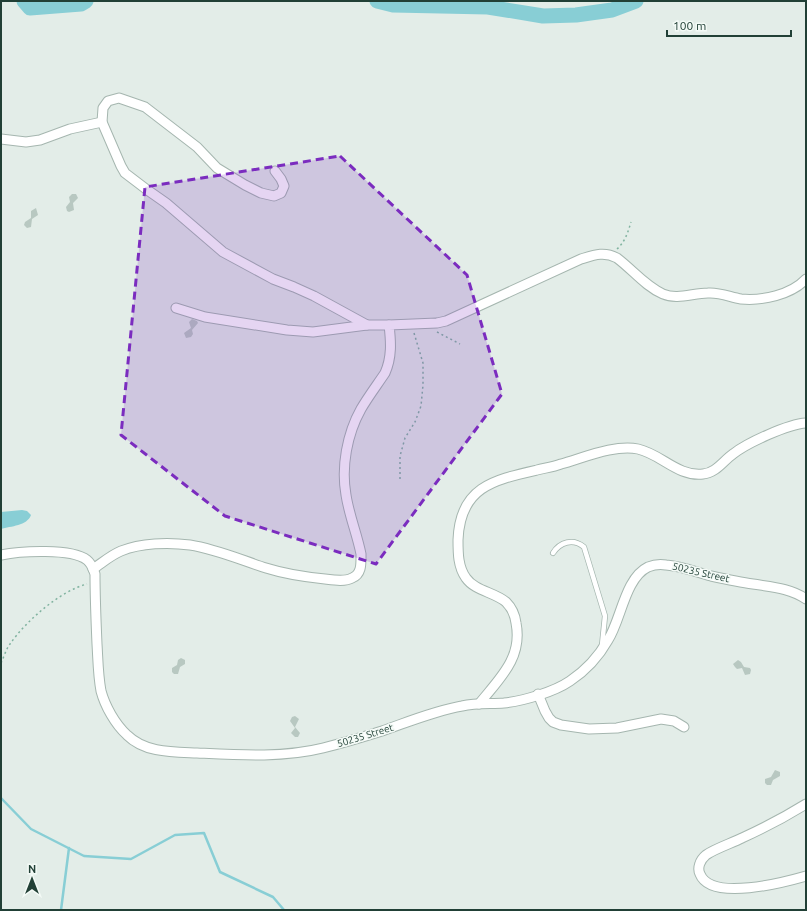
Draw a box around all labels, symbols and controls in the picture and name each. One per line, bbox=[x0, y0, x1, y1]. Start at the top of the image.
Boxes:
scale bar bbox=[667, 12, 791, 38]
text: 100 m bbox=[673, 19, 706, 32]
street label: 50235 Street bbox=[671, 561, 731, 584]
street label: 50235 Street bbox=[336, 722, 395, 749]
north arrow bbox=[12, 859, 52, 899]
text: N bbox=[28, 863, 36, 875]

